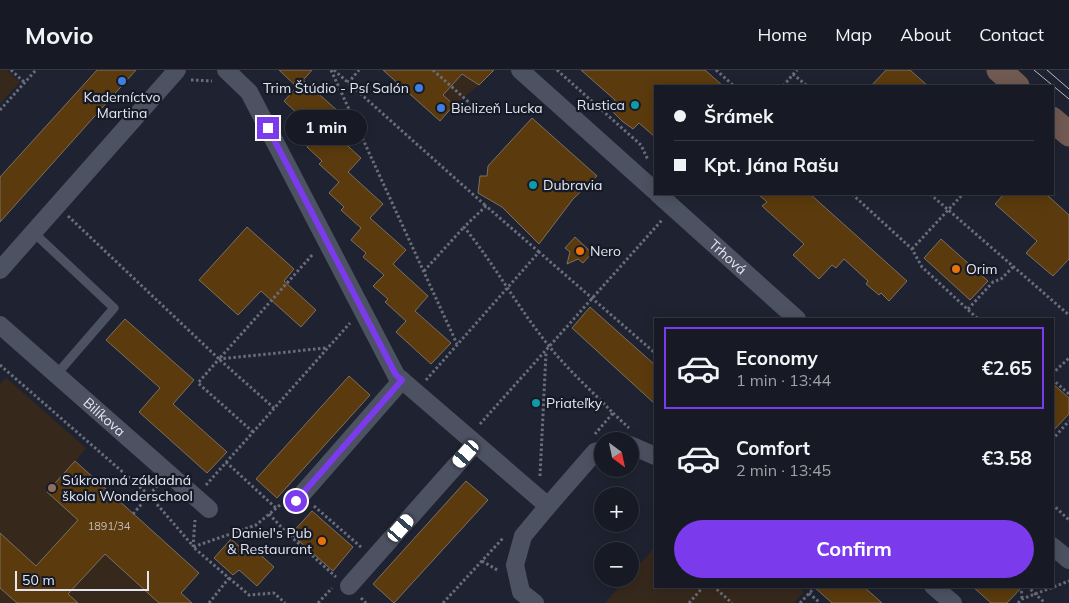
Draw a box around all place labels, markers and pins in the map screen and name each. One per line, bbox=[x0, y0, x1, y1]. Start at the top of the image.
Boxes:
marker: Kaderníctvo Martina bbox=[116, 75, 128, 87]
place label: Trim Štúdio - Psí Salón bbox=[263, 79, 409, 97]
marker: Trim Štúdio - Psí Salón bbox=[413, 82, 425, 94]
place label: Kaderníctvo Martina bbox=[83, 88, 161, 122]
place label: Rustica bbox=[577, 96, 625, 114]
place label: Bielizeň Lucka bbox=[451, 99, 543, 117]
marker: Rustica bbox=[629, 99, 641, 111]
marker: Bielizeň Lucka bbox=[435, 102, 447, 114]
place label: Dubravia bbox=[543, 176, 602, 194]
marker: Dubravia bbox=[527, 179, 539, 191]
place label: Nero bbox=[590, 242, 621, 260]
marker: Nero bbox=[574, 245, 586, 257]
place label: Orim bbox=[966, 260, 998, 278]
marker: Orim bbox=[950, 263, 962, 275]
place label: Priateľky bbox=[546, 394, 603, 412]
marker: Priateľky bbox=[530, 397, 542, 409]
place label: Súkromná základná škola Wonderschool bbox=[62, 471, 193, 505]
marker: Súkromná základná škola Wonderschool bbox=[46, 482, 58, 494]
place label: Daniel's Pub & Restaurant bbox=[227, 524, 312, 558]
marker: Daniel's Pub & Restaurant bbox=[316, 535, 328, 547]

